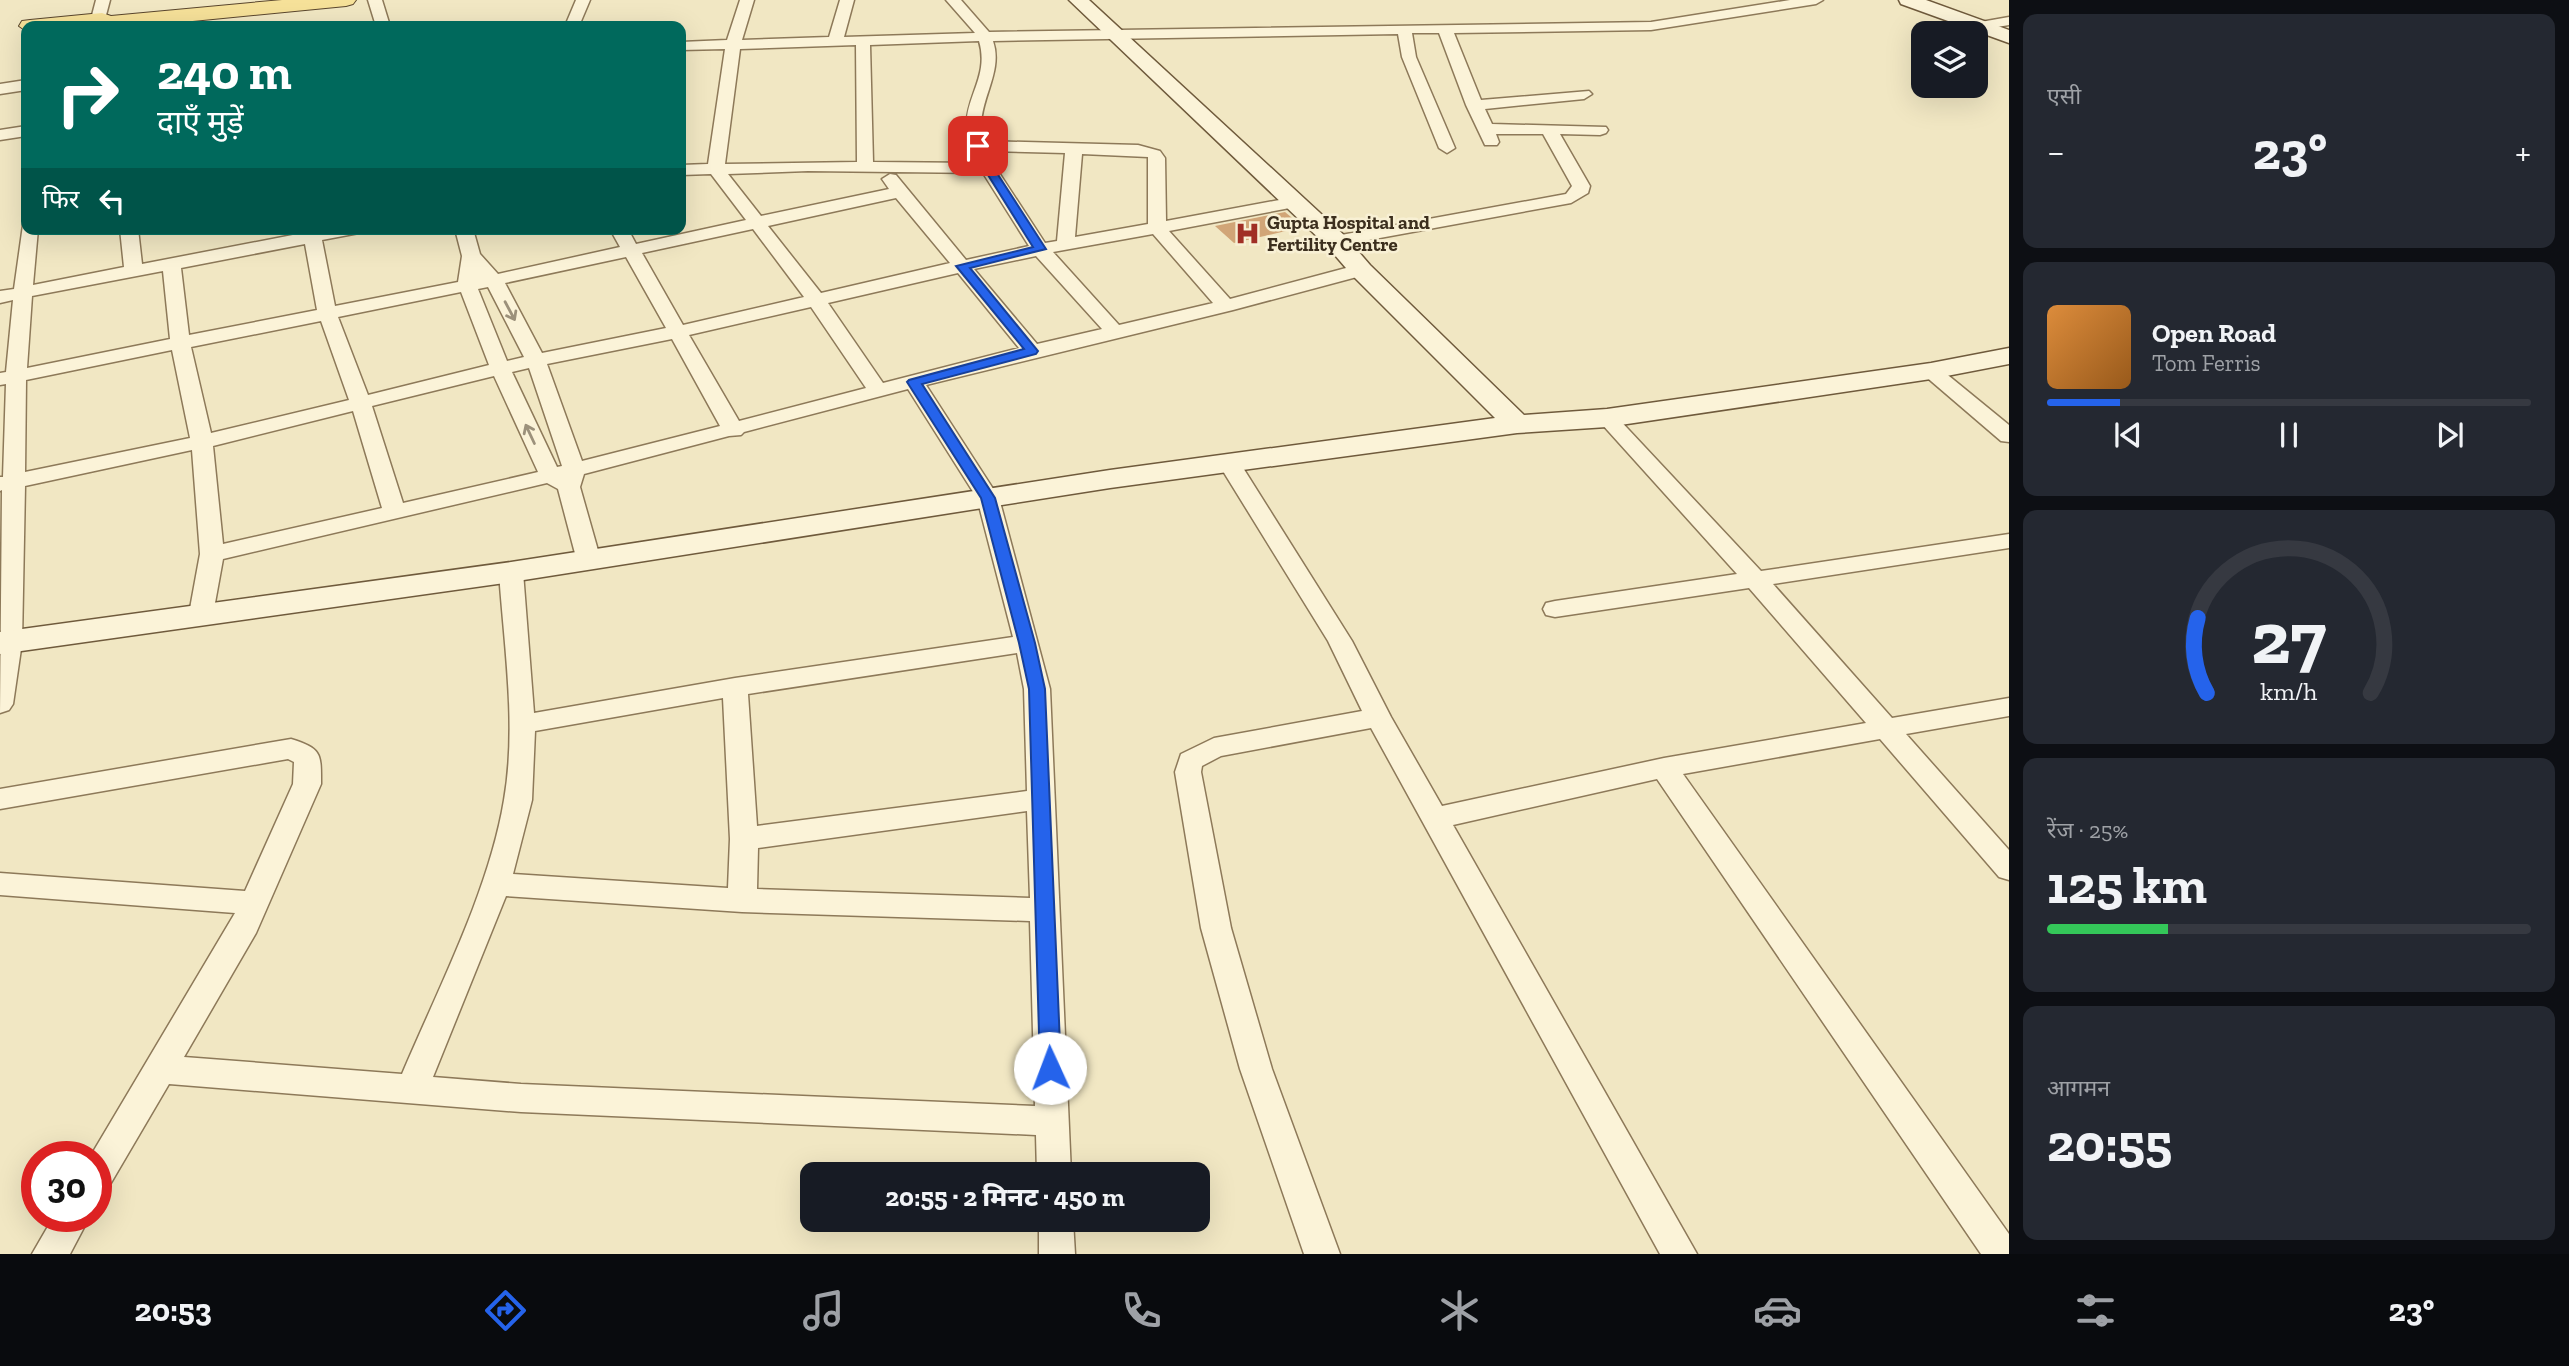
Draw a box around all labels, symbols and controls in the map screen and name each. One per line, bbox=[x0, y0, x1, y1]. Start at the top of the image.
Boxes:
map controls bbox=[1911, 21, 1988, 98]
button: layers bbox=[1911, 21, 1988, 98]
text: 240 m bbox=[157, 43, 292, 102]
icon: right bbox=[42, 49, 133, 140]
text: एसी bbox=[2047, 82, 2081, 110]
text: दाएँ मुड़ें bbox=[157, 103, 244, 141]
pin bbox=[948, 116, 1008, 176]
text: 23° bbox=[2253, 120, 2327, 182]
icon: arrive bbox=[959, 127, 997, 165]
text: − bbox=[2047, 129, 2065, 175]
text: + bbox=[2515, 129, 2531, 175]
icon: left bbox=[93, 182, 131, 220]
text: फिर bbox=[42, 183, 79, 215]
place label: Gupta Hospital and Fertility Centre bbox=[1267, 211, 1430, 256]
hospital icon: Gupta Hospital and Fertility Centre bbox=[1233, 219, 1261, 247]
one-way arrow bbox=[504, 300, 518, 321]
text: Open Road bbox=[2152, 317, 2276, 349]
text: Tom Ferris bbox=[2152, 349, 2261, 377]
icon: previous bbox=[2109, 416, 2147, 454]
icon: pause bbox=[2270, 416, 2308, 454]
icon: next bbox=[2431, 416, 2469, 454]
one-way arrow bbox=[523, 424, 537, 445]
text: 27 bbox=[2251, 594, 2327, 682]
text: km/h bbox=[2260, 676, 2318, 706]
text: रेंज · 25% bbox=[2047, 816, 2128, 844]
text: 125 km bbox=[2047, 854, 2207, 916]
position arrow bbox=[1013, 1031, 1087, 1105]
text: आगमन bbox=[2047, 1074, 2110, 1102]
text: 20:55 bbox=[2047, 1112, 2172, 1174]
speed limit sign: 30 bbox=[21, 1141, 112, 1232]
text: 20:55 · 2 मिनट · 450 m bbox=[885, 1181, 1125, 1213]
icon: directions bbox=[481, 1286, 530, 1335]
icon: music bbox=[799, 1286, 848, 1335]
icon: phone bbox=[1117, 1286, 1166, 1335]
icon: climate bbox=[1435, 1286, 1484, 1335]
icon: car bbox=[1753, 1286, 1802, 1335]
icon: filters bbox=[2071, 1286, 2120, 1335]
text: 20:53 bbox=[134, 1291, 212, 1329]
text: 23° bbox=[2389, 1291, 2434, 1329]

